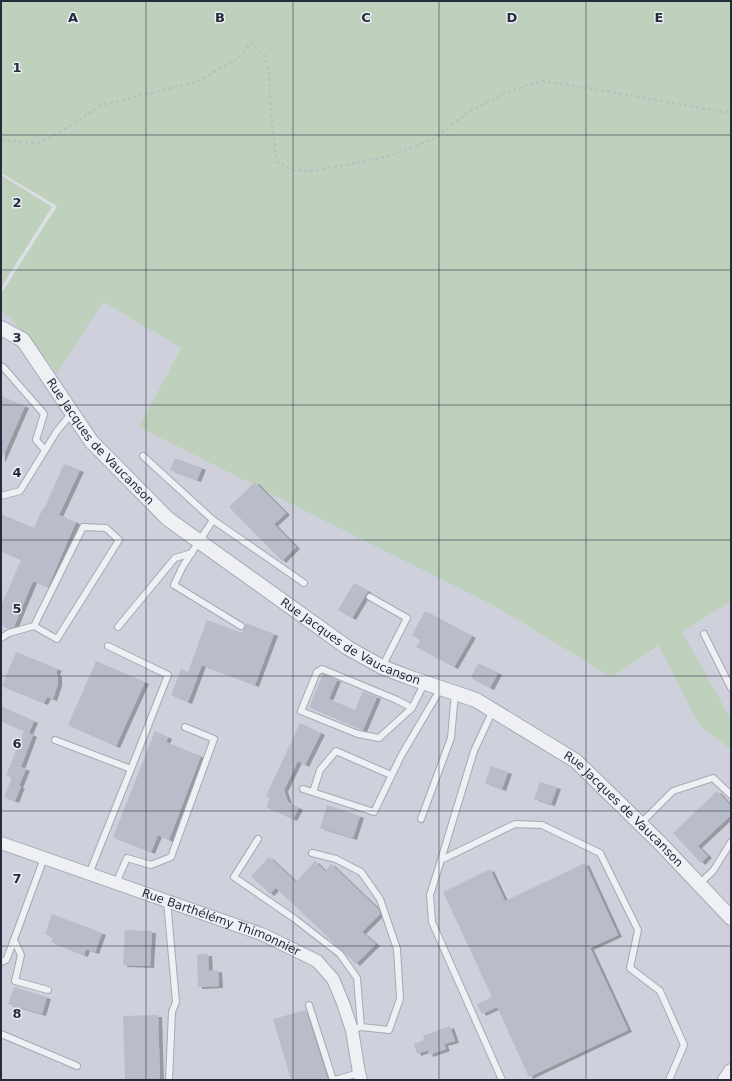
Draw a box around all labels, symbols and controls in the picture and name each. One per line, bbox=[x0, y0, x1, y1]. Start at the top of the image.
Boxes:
text: A bbox=[68, 10, 78, 25]
text: B bbox=[215, 10, 225, 25]
text: C bbox=[361, 10, 371, 25]
text: D bbox=[507, 10, 518, 25]
text: E bbox=[655, 10, 663, 25]
text: 1 bbox=[12, 60, 22, 75]
text: 2 bbox=[12, 195, 22, 210]
text: 3 bbox=[12, 330, 22, 345]
street label: Rue Jacques de Vaucanson bbox=[44, 376, 157, 508]
text: 4 bbox=[12, 465, 22, 480]
street label: Rue Jacques de Vaucanson bbox=[278, 595, 422, 688]
text: 5 bbox=[12, 601, 22, 616]
text: 6 bbox=[12, 736, 22, 751]
street label: Rue Jacques de Vaucanson bbox=[561, 748, 686, 870]
text: 7 bbox=[12, 871, 22, 886]
street label: Rue Barthélémy Thimonnier bbox=[140, 886, 303, 959]
text: 8 bbox=[12, 1006, 22, 1021]

